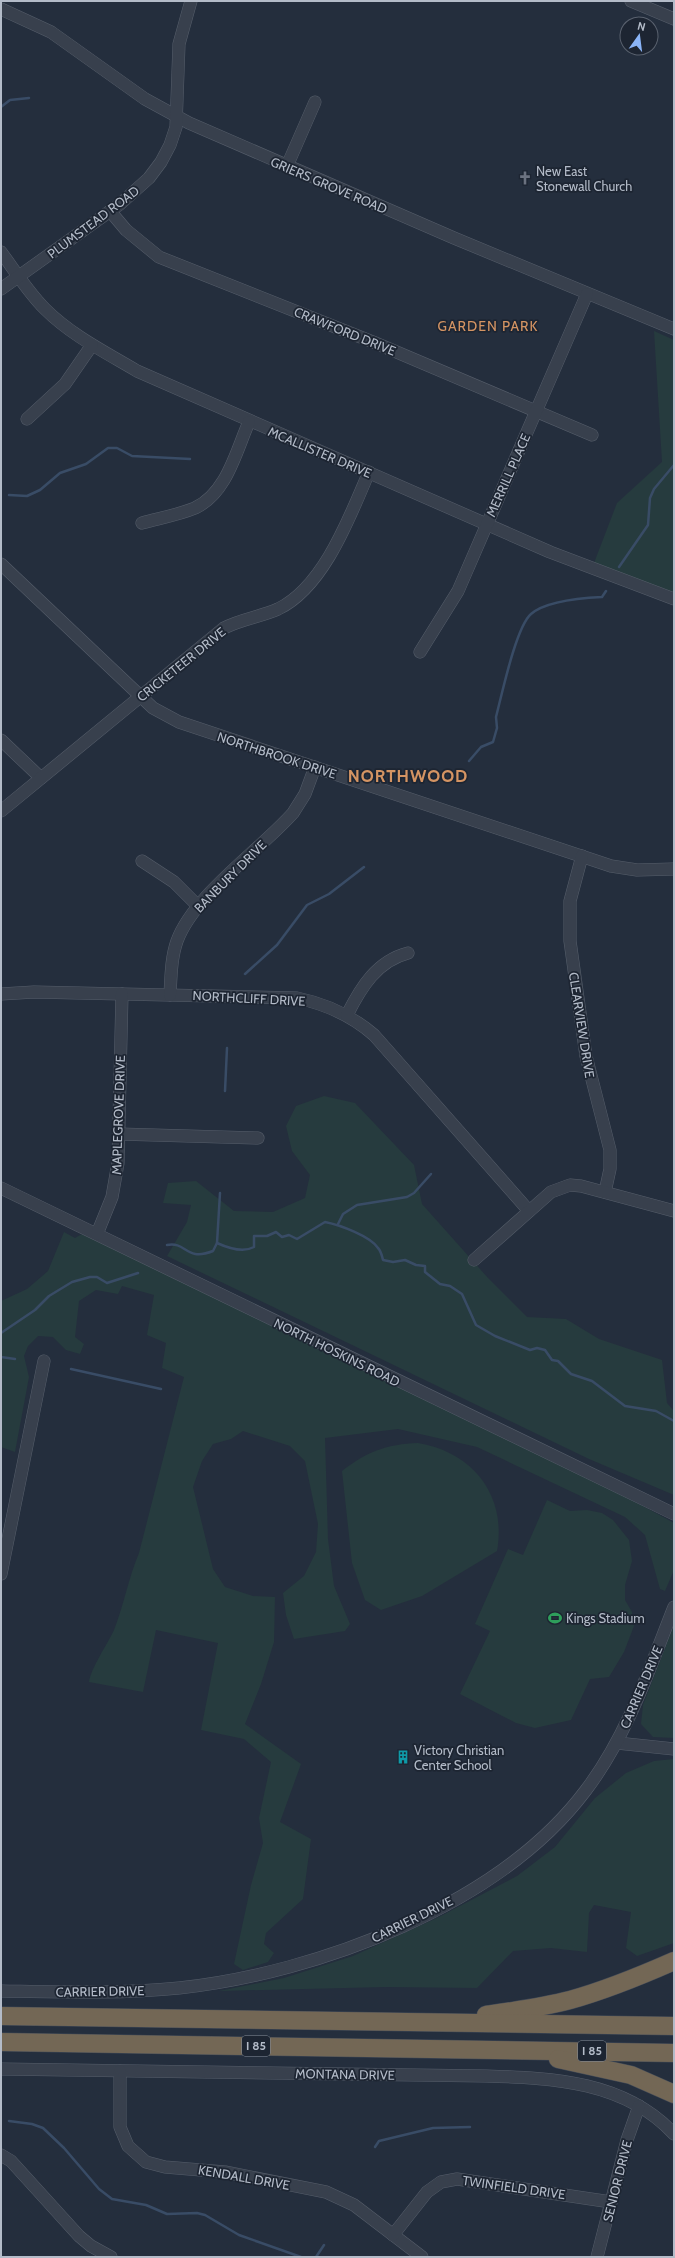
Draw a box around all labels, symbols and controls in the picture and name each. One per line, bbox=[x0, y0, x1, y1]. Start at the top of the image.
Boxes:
north arrow bbox=[619, 16, 659, 56]
text: N bbox=[636, 19, 647, 34]
street label: GRIERS GROVE ROAD bbox=[268, 153, 390, 217]
place label: New East Stonewall Church bbox=[536, 163, 632, 194]
church icon: New East Stonewall Church bbox=[517, 170, 533, 186]
street label: PLUMSTEAD ROAD bbox=[44, 182, 142, 262]
street label: CRAWFORD DRIVE bbox=[292, 303, 398, 359]
district label: GARDEN PARK bbox=[438, 317, 538, 335]
street label: MCALLISTER DRIVE bbox=[266, 423, 374, 481]
street label: MERRILL PLACE bbox=[482, 431, 534, 519]
street label: CRICKETEER DRIVE bbox=[133, 623, 229, 705]
street label: NORTHBROOK DRIVE bbox=[215, 728, 339, 782]
district label: NORTHWOOD bbox=[348, 766, 468, 786]
street label: BANBURY DRIVE bbox=[190, 836, 270, 916]
street label: CLEARVIEW DRIVE bbox=[566, 971, 598, 1079]
street label: NORTHCLIFF DRIVE bbox=[192, 987, 306, 1009]
street label: MAPLEGROVE DRIVE bbox=[108, 1055, 128, 1175]
street label: NORTH HOSKINS ROAD bbox=[271, 1315, 403, 1389]
sports icon: Kings Stadium bbox=[547, 1610, 563, 1626]
place label: Kings Stadium bbox=[566, 1610, 645, 1626]
street label: CARRIER DRIVE bbox=[616, 1643, 666, 1731]
place label: Victory Christian Center School bbox=[414, 1742, 504, 1773]
building icon: Victory Christian Center School bbox=[395, 1749, 411, 1765]
street label: CARRIER DRIVE bbox=[369, 1892, 455, 1946]
street label: CARRIER DRIVE bbox=[56, 1982, 144, 2000]
road number: I 85 bbox=[242, 2036, 270, 2056]
road number: I 85 bbox=[578, 2041, 606, 2061]
street label: MONTANA DRIVE bbox=[295, 2065, 395, 2083]
street label: SENIOR DRIVE bbox=[599, 2138, 635, 2224]
street label: KENDALL DRIVE bbox=[197, 2161, 291, 2193]
street label: TWINFIELD DRIVE bbox=[462, 2172, 566, 2202]

